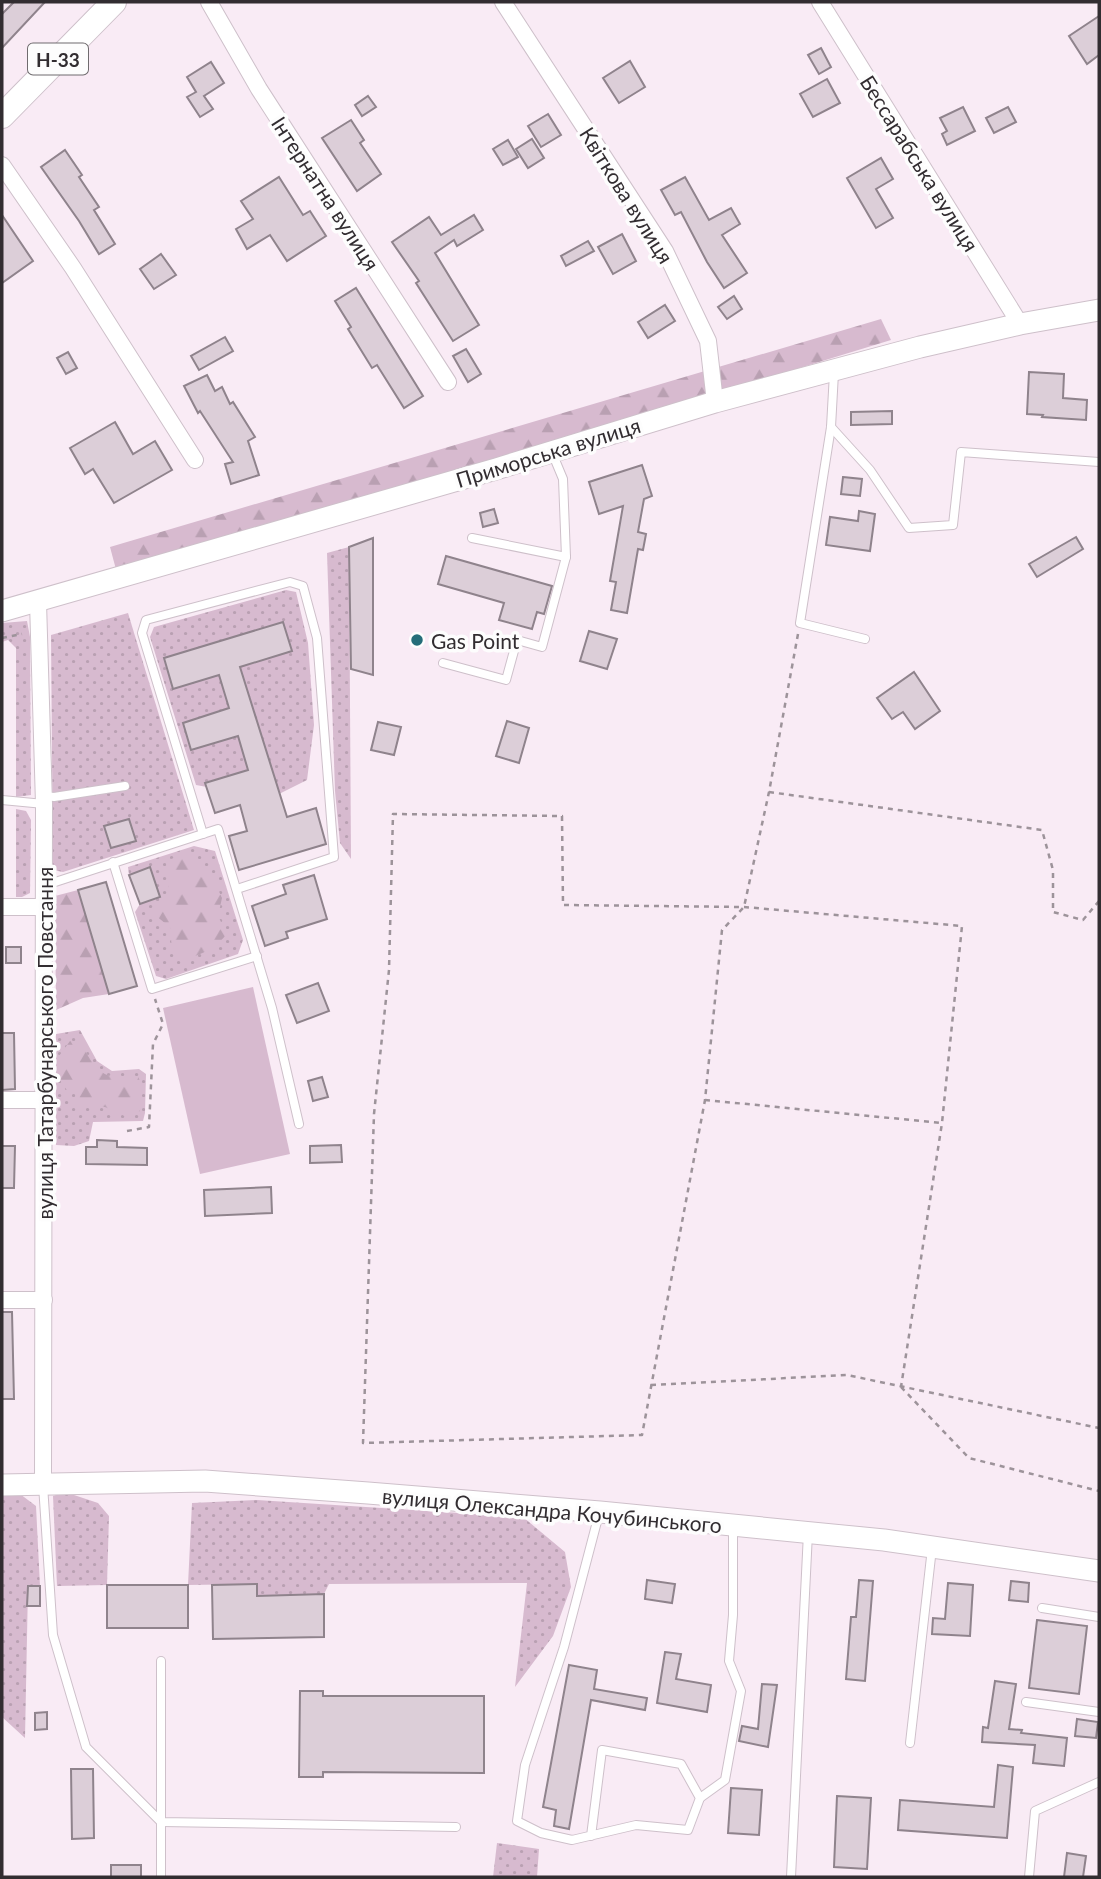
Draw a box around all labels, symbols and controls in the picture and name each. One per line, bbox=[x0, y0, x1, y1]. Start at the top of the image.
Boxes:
road number: Н-33 bbox=[28, 44, 88, 74]
street label: Бессарабська вулиця bbox=[856, 70, 984, 256]
street label: Інтернатна вулиця bbox=[267, 111, 385, 275]
street label: Квіткова вулиця bbox=[575, 122, 679, 268]
street label: Приморська вулиця bbox=[453, 412, 643, 492]
place label: Gas Point bbox=[431, 628, 520, 653]
marker: Gas Point bbox=[409, 632, 425, 648]
street label: вулиця Татарбунарського Повстання bbox=[32, 867, 57, 1219]
street label: вулиця Олександра Кочубинського bbox=[381, 1483, 723, 1537]

